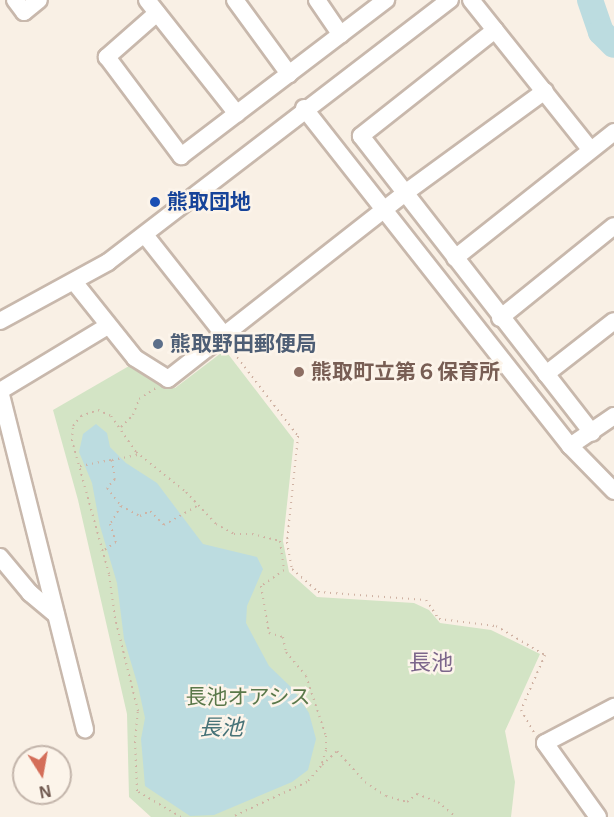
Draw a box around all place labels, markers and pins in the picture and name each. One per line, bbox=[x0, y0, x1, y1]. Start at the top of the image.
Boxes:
place label: 熊取団地 bbox=[167, 189, 251, 215]
marker: 熊取団地 bbox=[148, 195, 162, 209]
place label: 熊取野田郵便局 bbox=[170, 331, 317, 357]
marker: 熊取野田郵便局 bbox=[151, 337, 165, 351]
place label: 熊取町立第６保育所 bbox=[311, 359, 500, 385]
marker: 熊取町立第６保育所 bbox=[292, 365, 306, 379]

